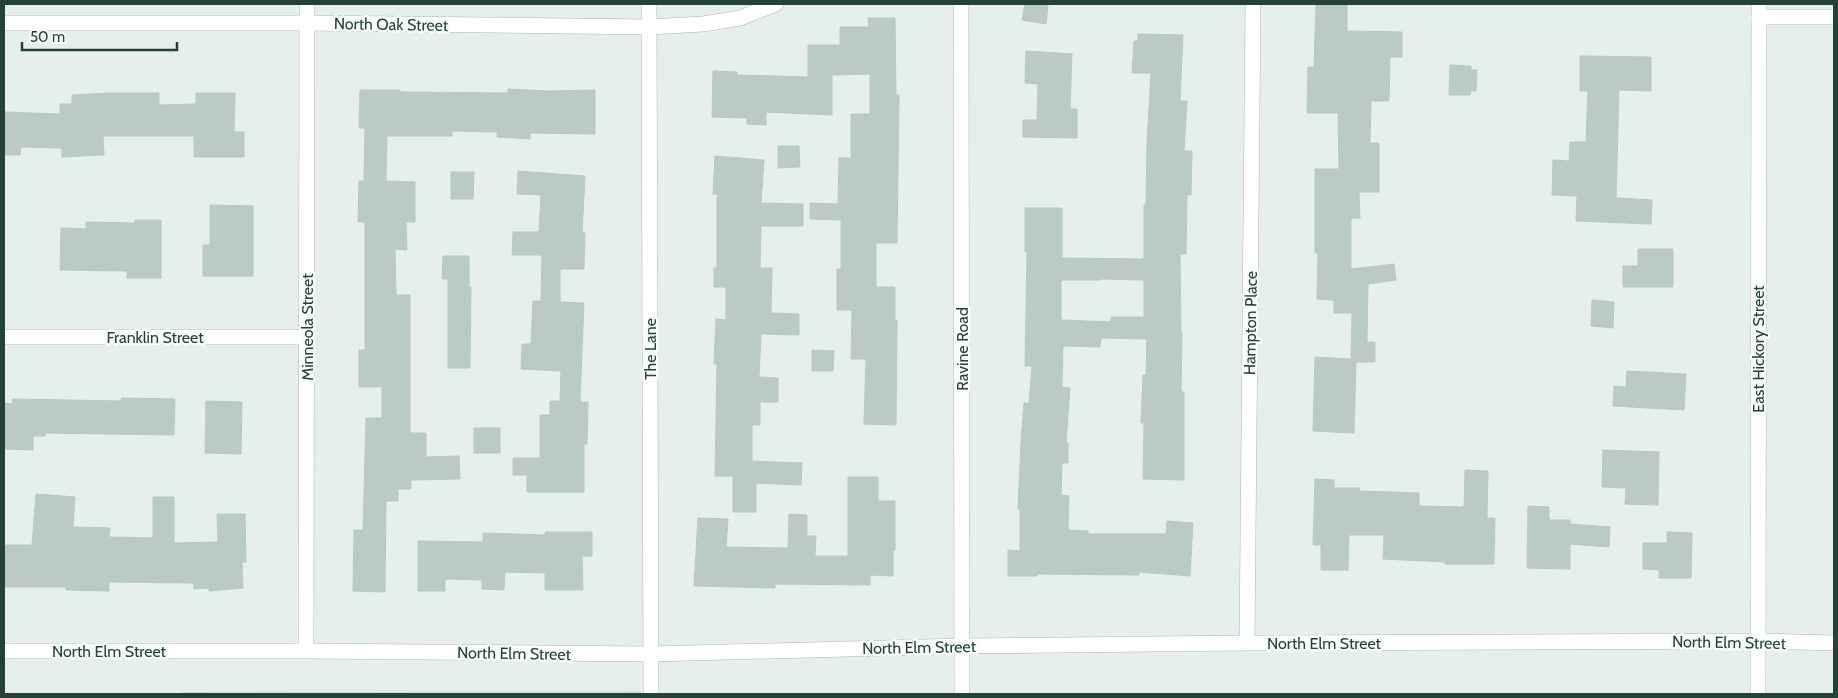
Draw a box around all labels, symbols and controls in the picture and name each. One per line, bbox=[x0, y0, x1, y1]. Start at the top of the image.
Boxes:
street label: North Oak Street bbox=[334, 14, 449, 35]
scale bar bbox=[22, 20, 178, 52]
text: 50 m bbox=[30, 28, 65, 46]
street label: Hampton Place bbox=[1240, 271, 1261, 375]
street label: Minneola Street bbox=[298, 273, 317, 381]
street label: East Hickory Street bbox=[1749, 285, 1768, 413]
street label: Ravine Road bbox=[953, 307, 972, 391]
street label: The Lane bbox=[641, 318, 660, 380]
street label: Franklin Street bbox=[106, 328, 204, 347]
street label: North Elm Street bbox=[1672, 632, 1787, 653]
street label: North Elm Street bbox=[1267, 634, 1382, 653]
street label: North Elm Street bbox=[862, 637, 977, 658]
street label: North Elm Street bbox=[52, 642, 167, 661]
street label: North Elm Street bbox=[457, 643, 572, 664]

